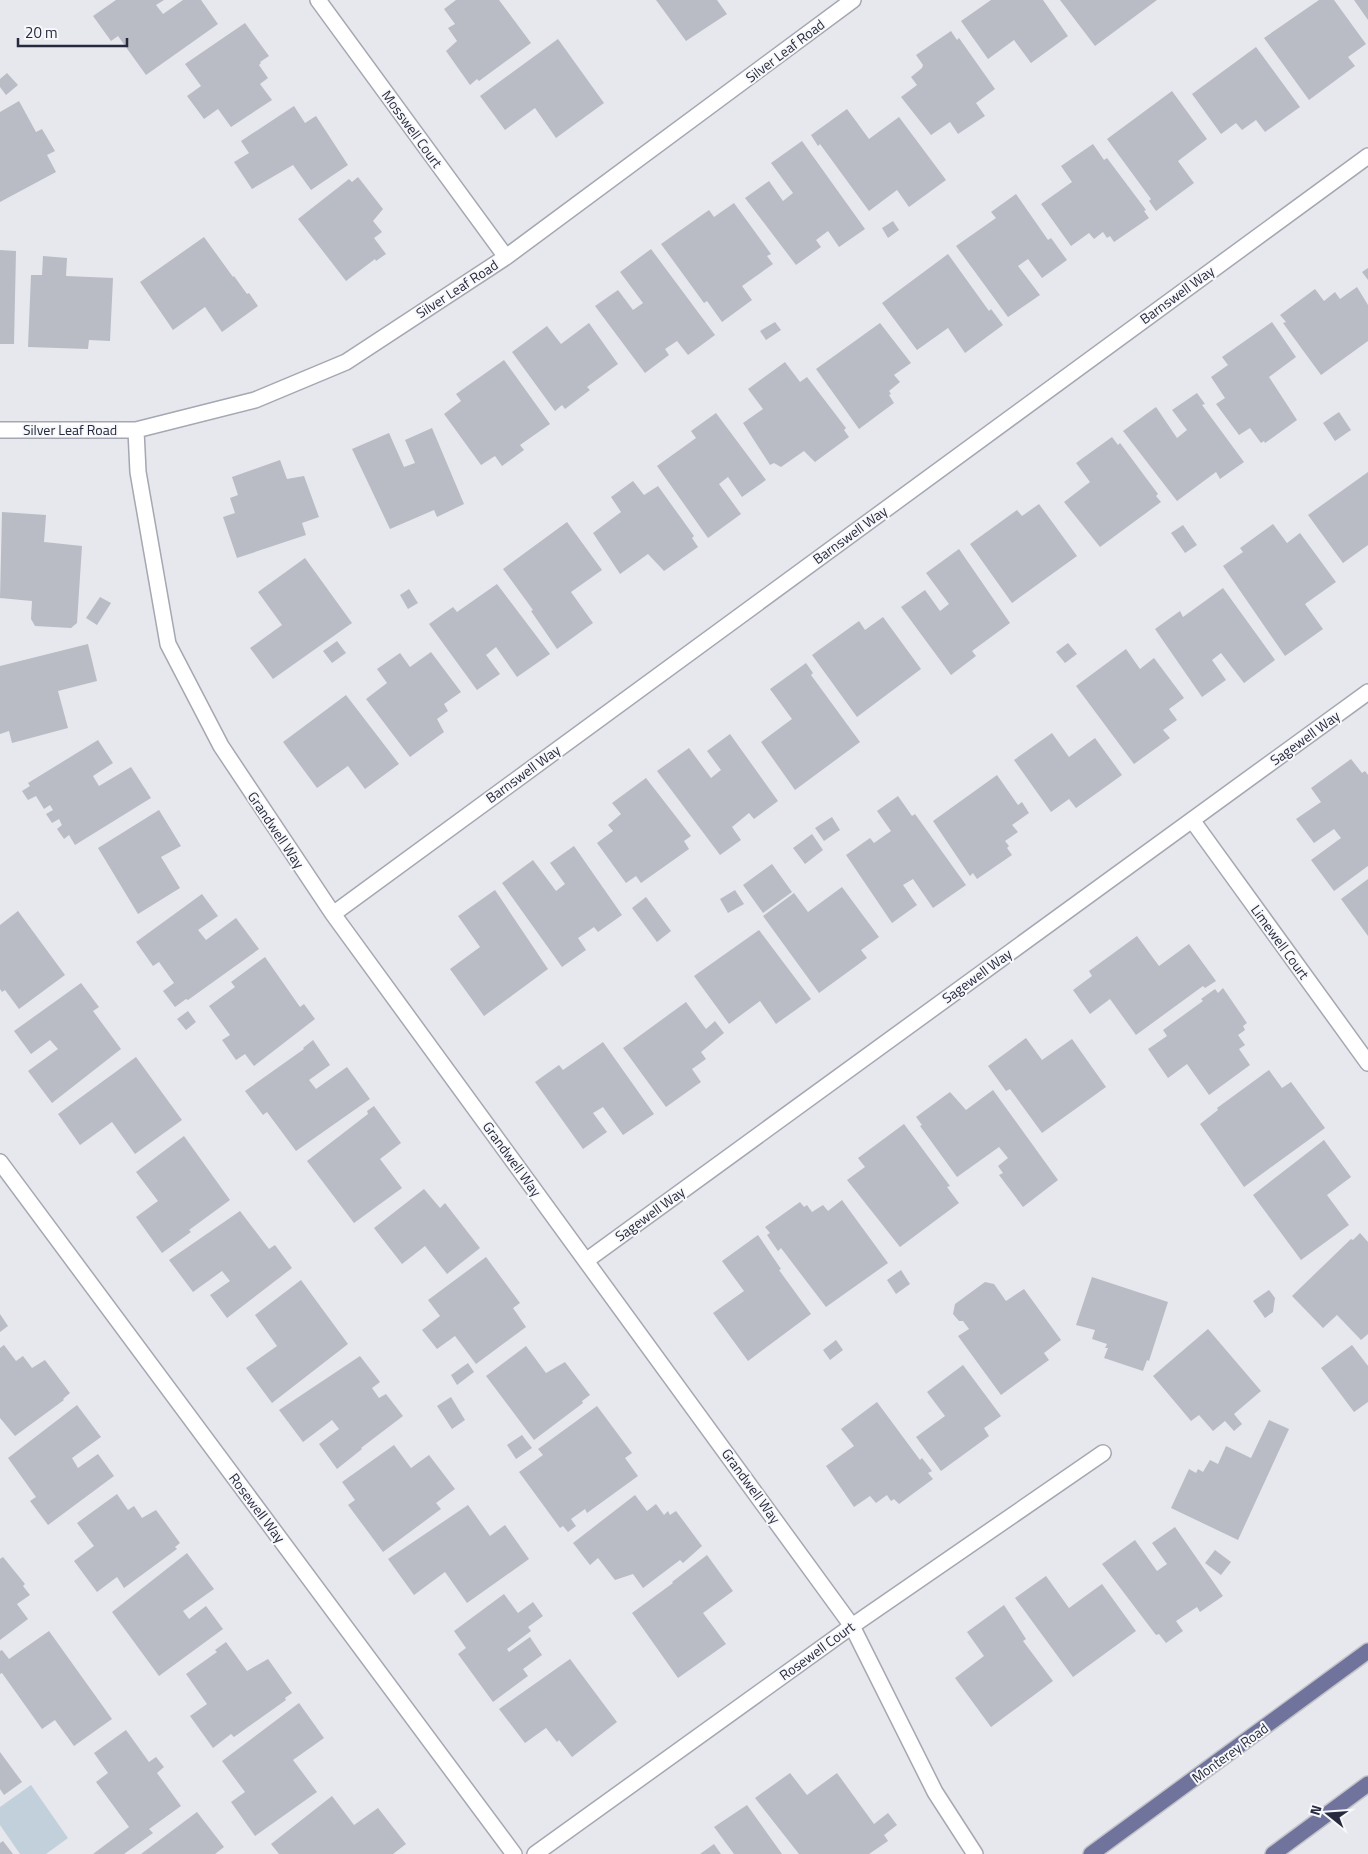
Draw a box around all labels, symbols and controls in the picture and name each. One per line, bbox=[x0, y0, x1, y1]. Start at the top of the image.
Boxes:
street label: Silver Leaf Road bbox=[741, 14, 829, 87]
scale bar bbox=[18, 15, 126, 47]
text: 20 m bbox=[25, 21, 58, 44]
street label: Mosswell Court bbox=[377, 86, 448, 172]
street label: Silver Leaf Road bbox=[411, 254, 502, 323]
street label: Barnswell Way bbox=[1135, 260, 1218, 329]
street label: Silver Leaf Road bbox=[23, 419, 117, 440]
street label: Barnswell Way bbox=[808, 500, 891, 569]
street label: Sagewell Way bbox=[1265, 705, 1344, 770]
street label: Barnswell Way bbox=[481, 739, 564, 808]
street label: Grandwell Way bbox=[243, 787, 310, 872]
street label: Limewell Court bbox=[1246, 900, 1315, 983]
street label: Sagewell Way bbox=[937, 943, 1016, 1008]
street label: Grandwell Way bbox=[478, 1117, 547, 1201]
street label: Sagewell Way bbox=[610, 1181, 689, 1246]
street label: Grandwell Way bbox=[717, 1444, 786, 1528]
street label: Rosewell Way bbox=[224, 1468, 291, 1547]
street label: Rosewell Court bbox=[775, 1616, 859, 1685]
street label: Monterey Road bbox=[1187, 1718, 1272, 1788]
north arrow bbox=[1303, 1789, 1353, 1839]
text: N bbox=[1304, 1802, 1327, 1818]

